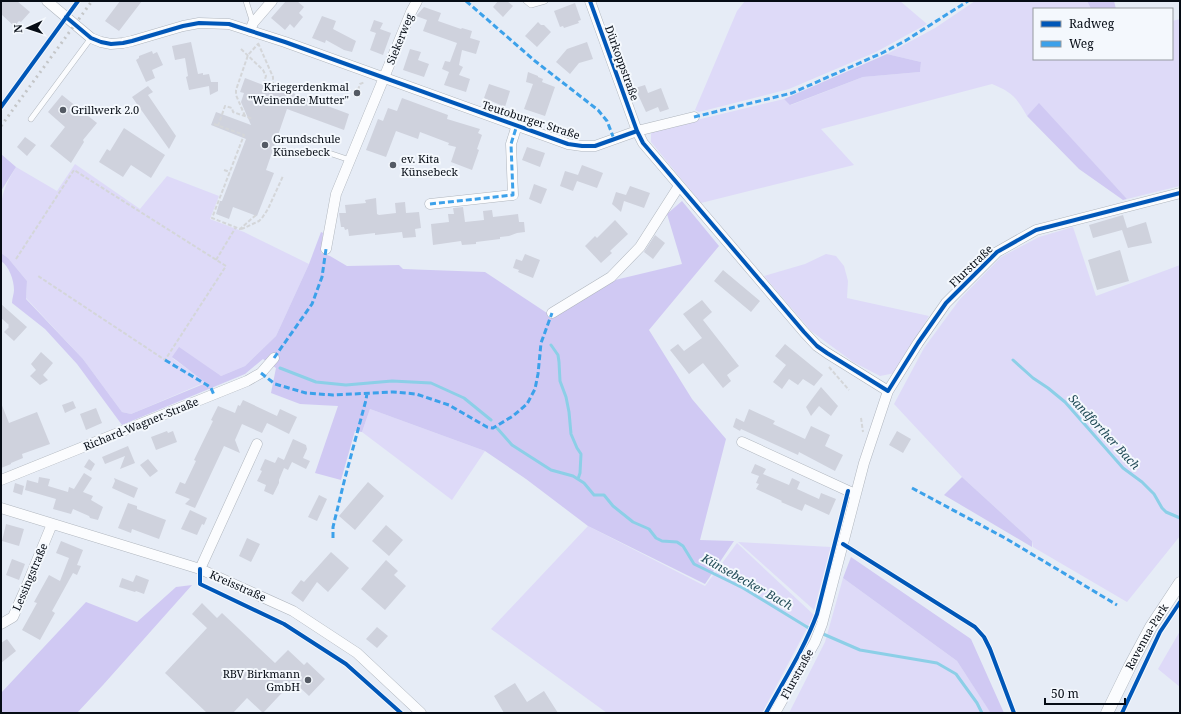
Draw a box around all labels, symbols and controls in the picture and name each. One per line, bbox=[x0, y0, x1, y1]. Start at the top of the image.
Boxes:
north arrow bbox=[8, 8, 48, 48]
legend bbox=[1033, 8, 1173, 60]
street label: Siekerweg bbox=[382, 11, 417, 67]
text: Radweg bbox=[1069, 15, 1115, 32]
text: N bbox=[10, 23, 25, 33]
street label: Dürkoppstraße bbox=[602, 23, 643, 103]
text: Weg bbox=[1069, 35, 1094, 52]
place label: Kriegerdenkmal "Weinende Mutter" bbox=[248, 79, 350, 107]
marker: Kriegerdenkmal "Weinende Mutter" bbox=[352, 88, 362, 98]
street label: Teutoburger Straße bbox=[480, 97, 582, 142]
place label: Grillwerk 2.0 bbox=[71, 102, 139, 117]
marker: Grillwerk 2.0 bbox=[58, 105, 68, 115]
place label: Grundschule Künsebeck bbox=[273, 131, 341, 159]
marker: Grundschule Künsebeck bbox=[260, 140, 270, 150]
place label: ev. Kita Künsebeck bbox=[401, 151, 458, 179]
marker: ev. Kita Künsebeck bbox=[388, 160, 398, 170]
street label: Flurstraße bbox=[946, 241, 996, 290]
water label: Sandforther Bach bbox=[1065, 390, 1144, 473]
street label: Richard-Wagner-Straße bbox=[81, 393, 201, 454]
street label: Lessingstraße bbox=[9, 541, 51, 613]
water label: Künsebecker Bach bbox=[698, 549, 796, 614]
street label: Kreisstraße bbox=[208, 566, 269, 605]
street label: Ravenna-Park bbox=[1121, 600, 1172, 672]
street label: Flurstraße bbox=[777, 646, 817, 701]
place label: RBV Birkmann GmbH bbox=[223, 666, 300, 694]
marker: RBV Birkmann GmbH bbox=[303, 675, 313, 685]
scale bar bbox=[1045, 680, 1125, 706]
text: 50 m bbox=[1051, 685, 1079, 702]

